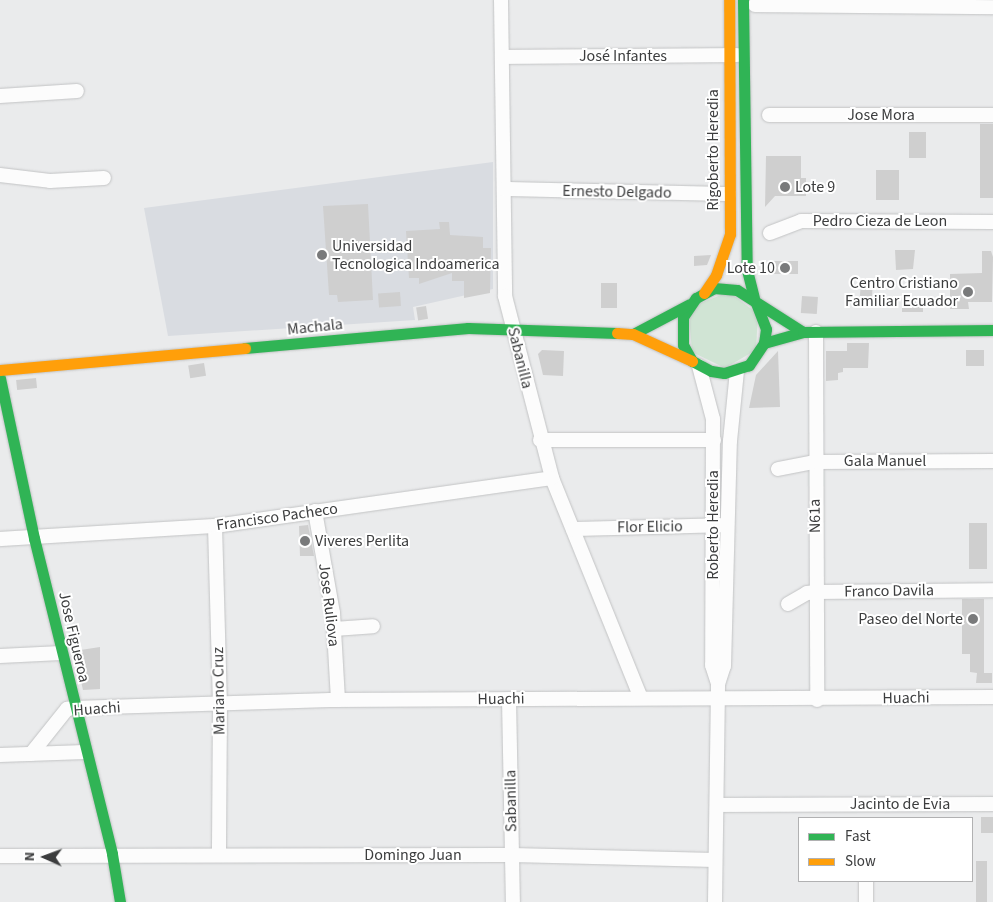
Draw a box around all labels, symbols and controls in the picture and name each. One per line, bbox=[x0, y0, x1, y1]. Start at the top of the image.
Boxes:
street label: José Infantes bbox=[579, 46, 667, 66]
street label: Rigoberto Heredia bbox=[703, 89, 723, 211]
street label: Jose Mora bbox=[847, 105, 915, 125]
place label: Lote 9 bbox=[795, 177, 835, 197]
street label: Ernesto Delgado bbox=[562, 181, 672, 203]
marker: Lote 9 bbox=[779, 181, 791, 193]
street label: Pedro Cieza de Leon bbox=[813, 211, 947, 231]
place label: Universidad Tecnologica Indoamerica bbox=[332, 236, 500, 274]
marker: Universidad Tecnologica Indoamerica bbox=[316, 249, 328, 261]
place label: Lote 10 bbox=[727, 258, 775, 278]
marker: Lote 10 bbox=[779, 262, 791, 274]
place label: Centro Cristiano Familiar Ecuador bbox=[845, 273, 958, 311]
marker: Centro Cristiano Familiar Ecuador bbox=[962, 286, 974, 298]
street label: Machala bbox=[286, 315, 344, 339]
street label: Sabanilla bbox=[503, 325, 537, 391]
street label: Gala Manuel bbox=[844, 451, 926, 471]
street label: Roberto Heredia bbox=[703, 470, 723, 580]
street label: Francisco Pacheco bbox=[215, 499, 339, 535]
street label: N61a bbox=[805, 499, 825, 533]
street label: Flor Elicio bbox=[617, 517, 683, 537]
place label: Viveres Perlita bbox=[315, 531, 409, 551]
marker: Viveres Perlita bbox=[299, 535, 311, 547]
street label: Jose Ruliova bbox=[314, 562, 344, 648]
street label: Franco Davila bbox=[844, 581, 934, 601]
street label: Jose Figueroa bbox=[54, 590, 94, 684]
place label: Paseo del Norte bbox=[858, 609, 963, 629]
marker: Paseo del Norte bbox=[967, 613, 979, 625]
street label: Mariano Cruz bbox=[209, 647, 229, 735]
street label: Huachi bbox=[882, 688, 930, 708]
street label: Huachi bbox=[477, 689, 525, 709]
street label: Huachi bbox=[73, 698, 121, 720]
street label: Sabanilla bbox=[501, 770, 521, 832]
street label: Jacinto de Evia bbox=[850, 794, 950, 814]
legend bbox=[798, 817, 973, 882]
text: Fast bbox=[845, 826, 871, 847]
north arrow bbox=[20, 832, 70, 882]
street label: Domingo Juan bbox=[364, 845, 462, 865]
text: N bbox=[20, 851, 40, 861]
text: Slow bbox=[845, 851, 876, 872]

